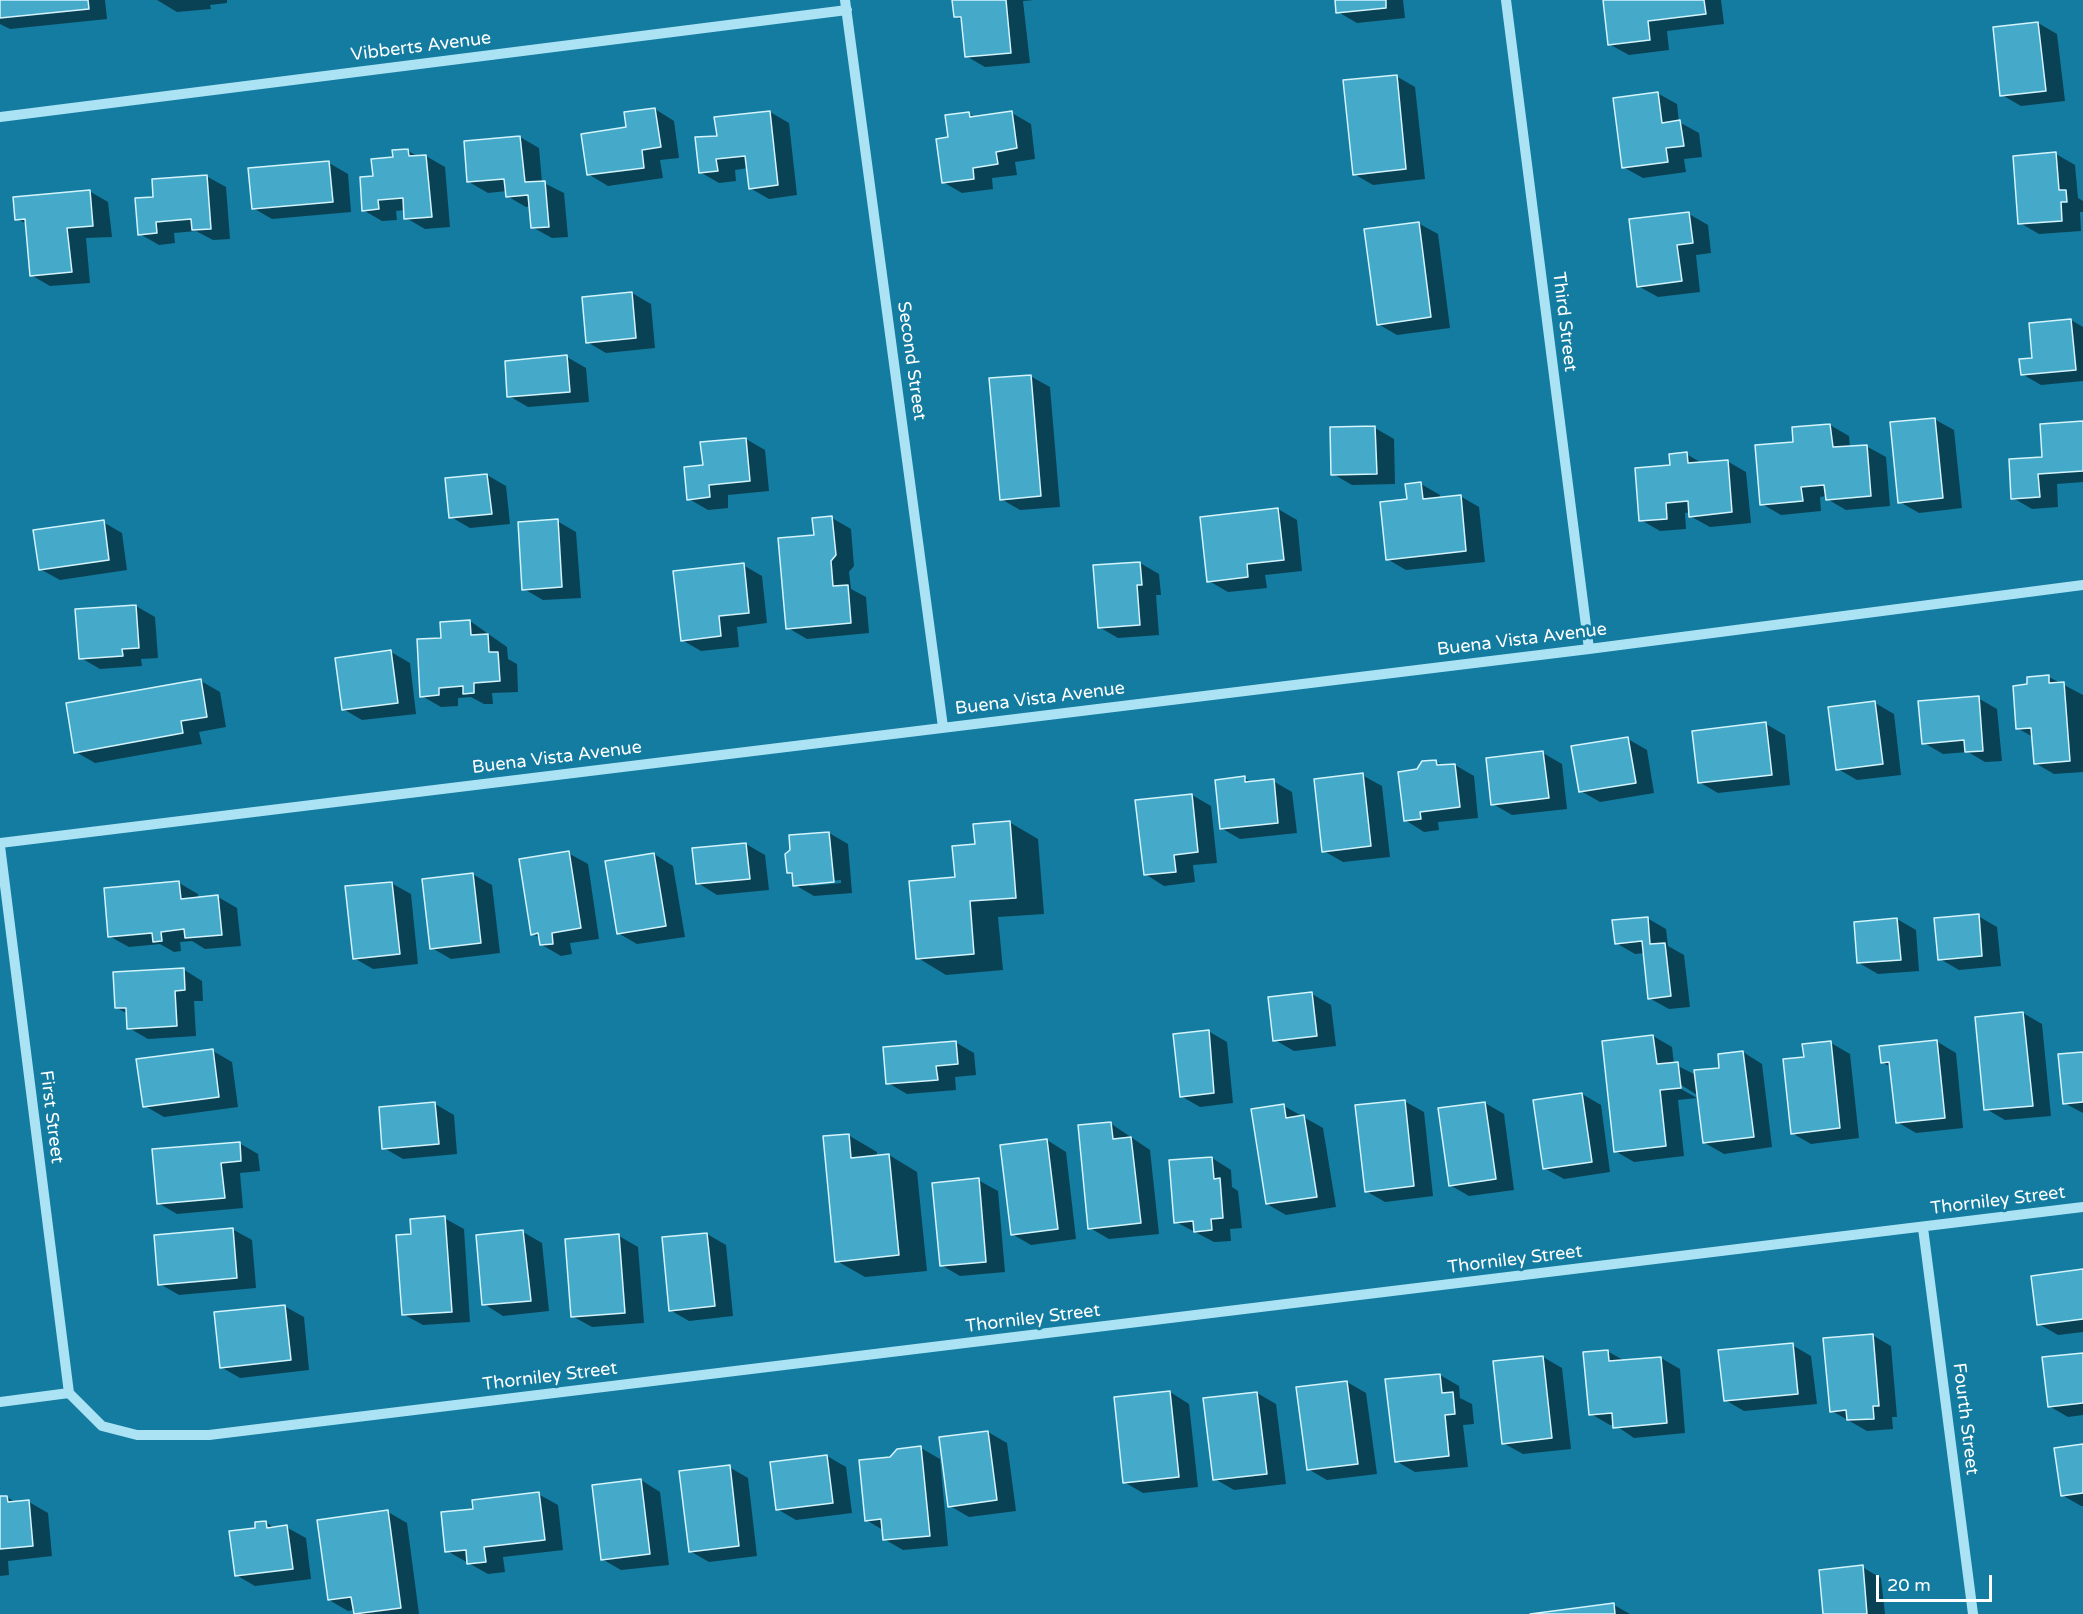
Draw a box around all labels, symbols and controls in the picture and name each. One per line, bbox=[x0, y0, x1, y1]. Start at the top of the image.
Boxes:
street label: Vibberts Avenue bbox=[350, 28, 492, 66]
street label: Third Street bbox=[1547, 271, 1581, 373]
street label: Second Street bbox=[892, 300, 930, 422]
street label: Buena Vista Avenue bbox=[1436, 619, 1608, 661]
street label: Buena Vista Avenue bbox=[954, 678, 1126, 720]
street label: Buena Vista Avenue bbox=[471, 737, 643, 779]
street label: First Street bbox=[35, 1069, 67, 1165]
street label: Thorniley Street bbox=[1929, 1182, 2067, 1220]
street label: Thorniley Street bbox=[1446, 1241, 1584, 1279]
street label: Thorniley Street bbox=[964, 1300, 1102, 1338]
street label: Thorniley Street bbox=[481, 1358, 619, 1396]
street label: Fourth Street bbox=[1947, 1362, 1983, 1476]
scale bar bbox=[1879, 1563, 1994, 1601]
text: 20 m bbox=[1887, 1574, 1931, 1596]

